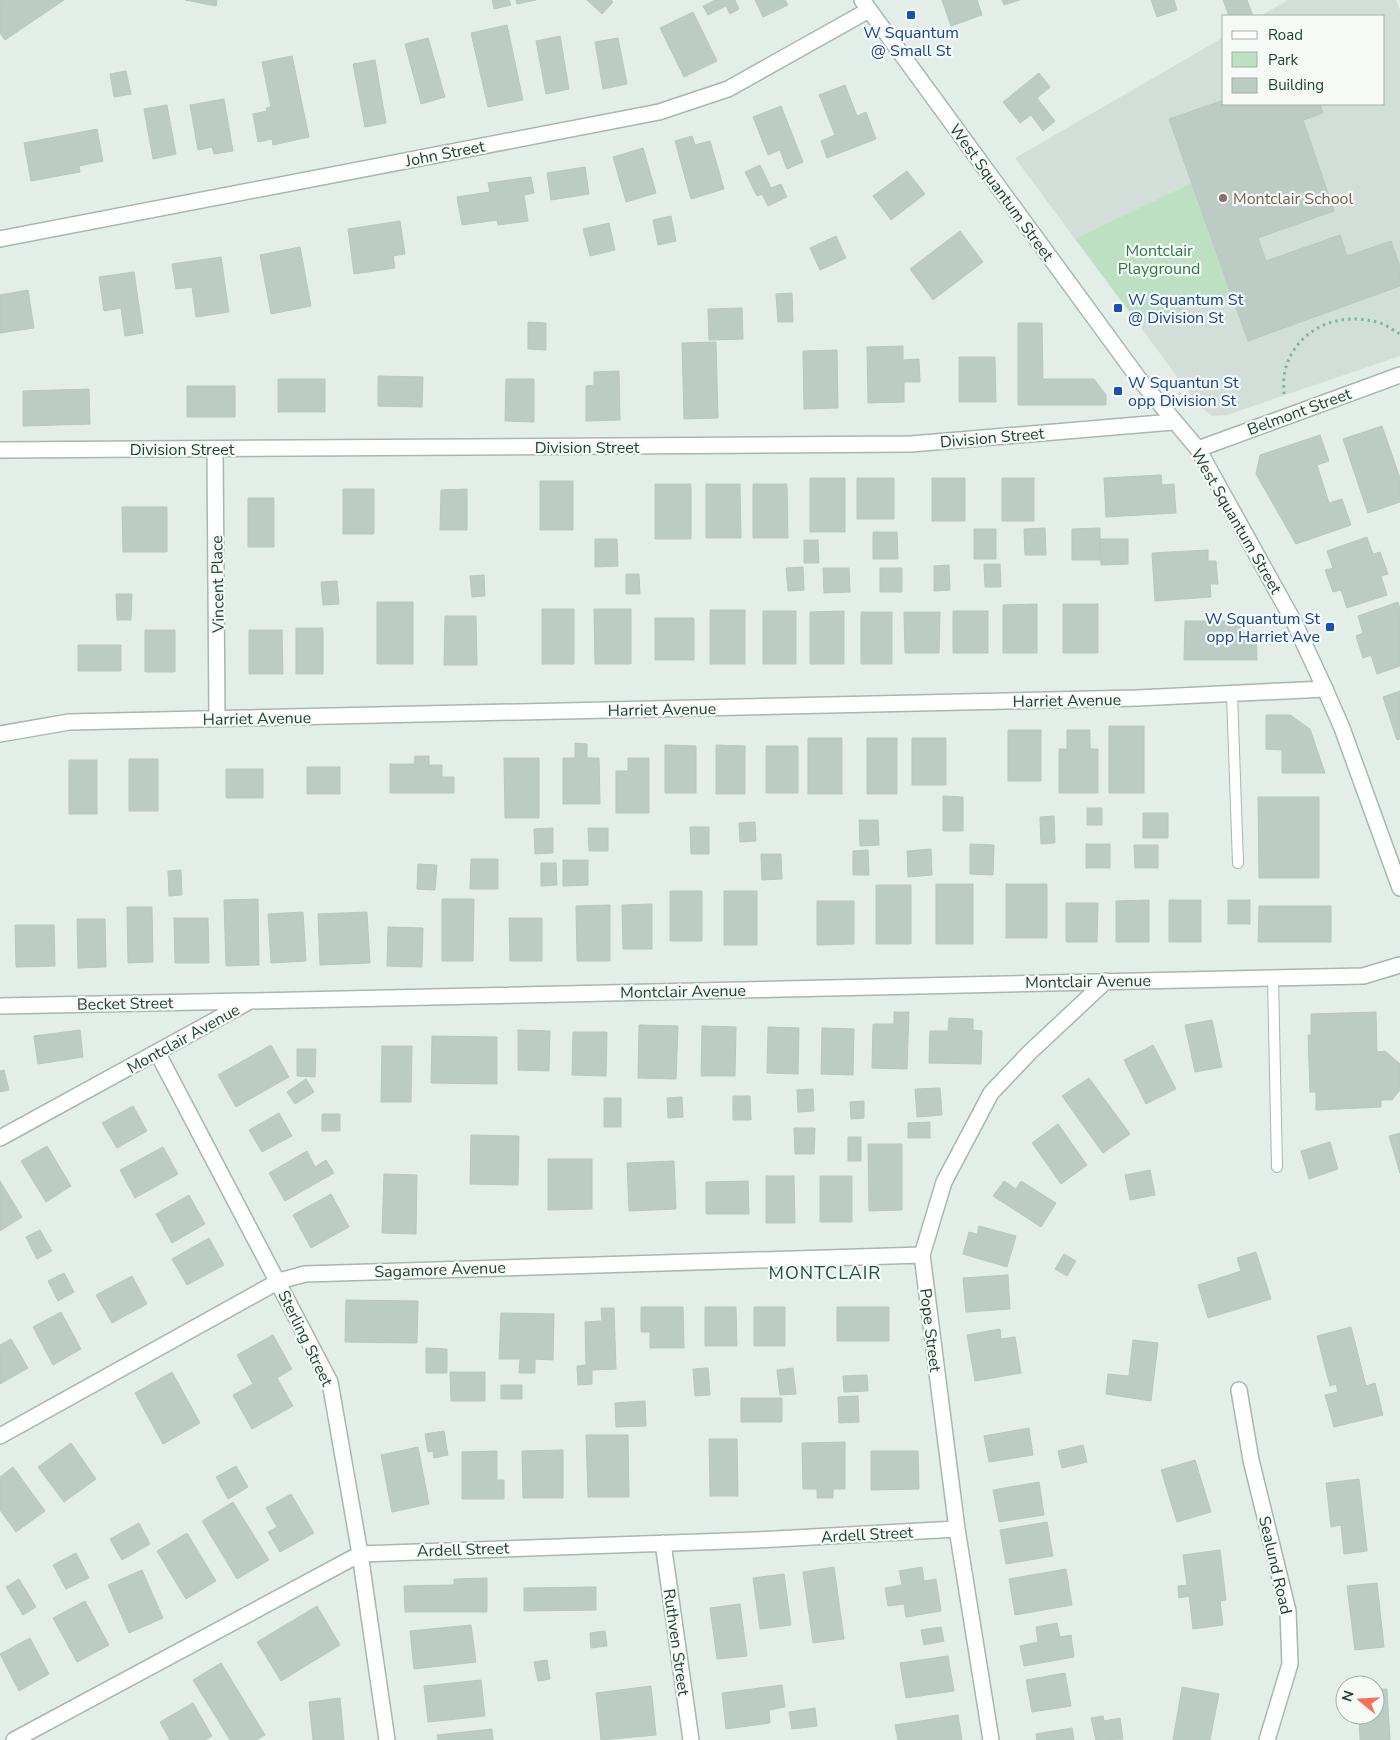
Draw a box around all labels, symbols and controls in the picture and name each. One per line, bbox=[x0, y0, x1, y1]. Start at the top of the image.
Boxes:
marker: W Squantum @ Small St bbox=[905, 9, 917, 21]
legend bbox=[1222, 15, 1385, 105]
place label: W Squantum @ Small St bbox=[863, 22, 959, 62]
text: Road bbox=[1268, 25, 1303, 45]
text: Park bbox=[1268, 50, 1298, 70]
text: Building bbox=[1268, 75, 1324, 95]
street label: West Squantum Street bbox=[944, 120, 1059, 266]
street label: John Street bbox=[403, 135, 487, 173]
place label: Montclair School bbox=[1233, 188, 1353, 210]
marker: Montclair School bbox=[1217, 192, 1229, 204]
park label: Montclair Playground bbox=[1118, 240, 1200, 280]
place label: W Squantum St @ Division St bbox=[1128, 289, 1244, 329]
marker: W Squantum St @ Division St bbox=[1112, 302, 1124, 314]
place label: W Squantun St opp Division St bbox=[1128, 372, 1239, 412]
street label: Belmont Street bbox=[1244, 383, 1355, 441]
marker: W Squantun St opp Division St bbox=[1112, 385, 1124, 397]
street label: Division Street bbox=[939, 422, 1046, 454]
street label: Division Street bbox=[535, 437, 640, 459]
street label: Division Street bbox=[130, 439, 235, 461]
street label: West Squantum Street bbox=[1186, 445, 1287, 598]
street label: Vincent Place bbox=[206, 535, 230, 634]
place label: W Squantum St opp Harriet Ave bbox=[1205, 608, 1320, 648]
marker: W Squantum St opp Harriet Ave bbox=[1324, 621, 1336, 633]
street label: Harriet Avenue bbox=[1013, 689, 1121, 713]
street label: Harriet Avenue bbox=[608, 698, 716, 722]
street label: Harriet Avenue bbox=[203, 707, 311, 731]
street label: Montclair Avenue bbox=[1025, 970, 1151, 994]
street label: Montclair Avenue bbox=[620, 980, 746, 1004]
street label: Becket Street bbox=[77, 992, 174, 1016]
street label: Montclair Avenue bbox=[123, 999, 244, 1079]
street label: Sagamore Avenue bbox=[374, 1257, 506, 1283]
district label: MONTCLAIR bbox=[769, 1261, 881, 1285]
street label: Sterling Street bbox=[272, 1287, 338, 1390]
street label: Pope Street bbox=[914, 1287, 946, 1374]
street label: Sealund Road bbox=[1253, 1514, 1297, 1617]
street label: Ardell Street bbox=[820, 1522, 914, 1548]
street label: Ardell Street bbox=[416, 1537, 510, 1563]
street label: Ruthven Street bbox=[658, 1587, 694, 1697]
north arrow bbox=[1335, 1675, 1385, 1725]
text: N bbox=[1337, 1688, 1359, 1704]

